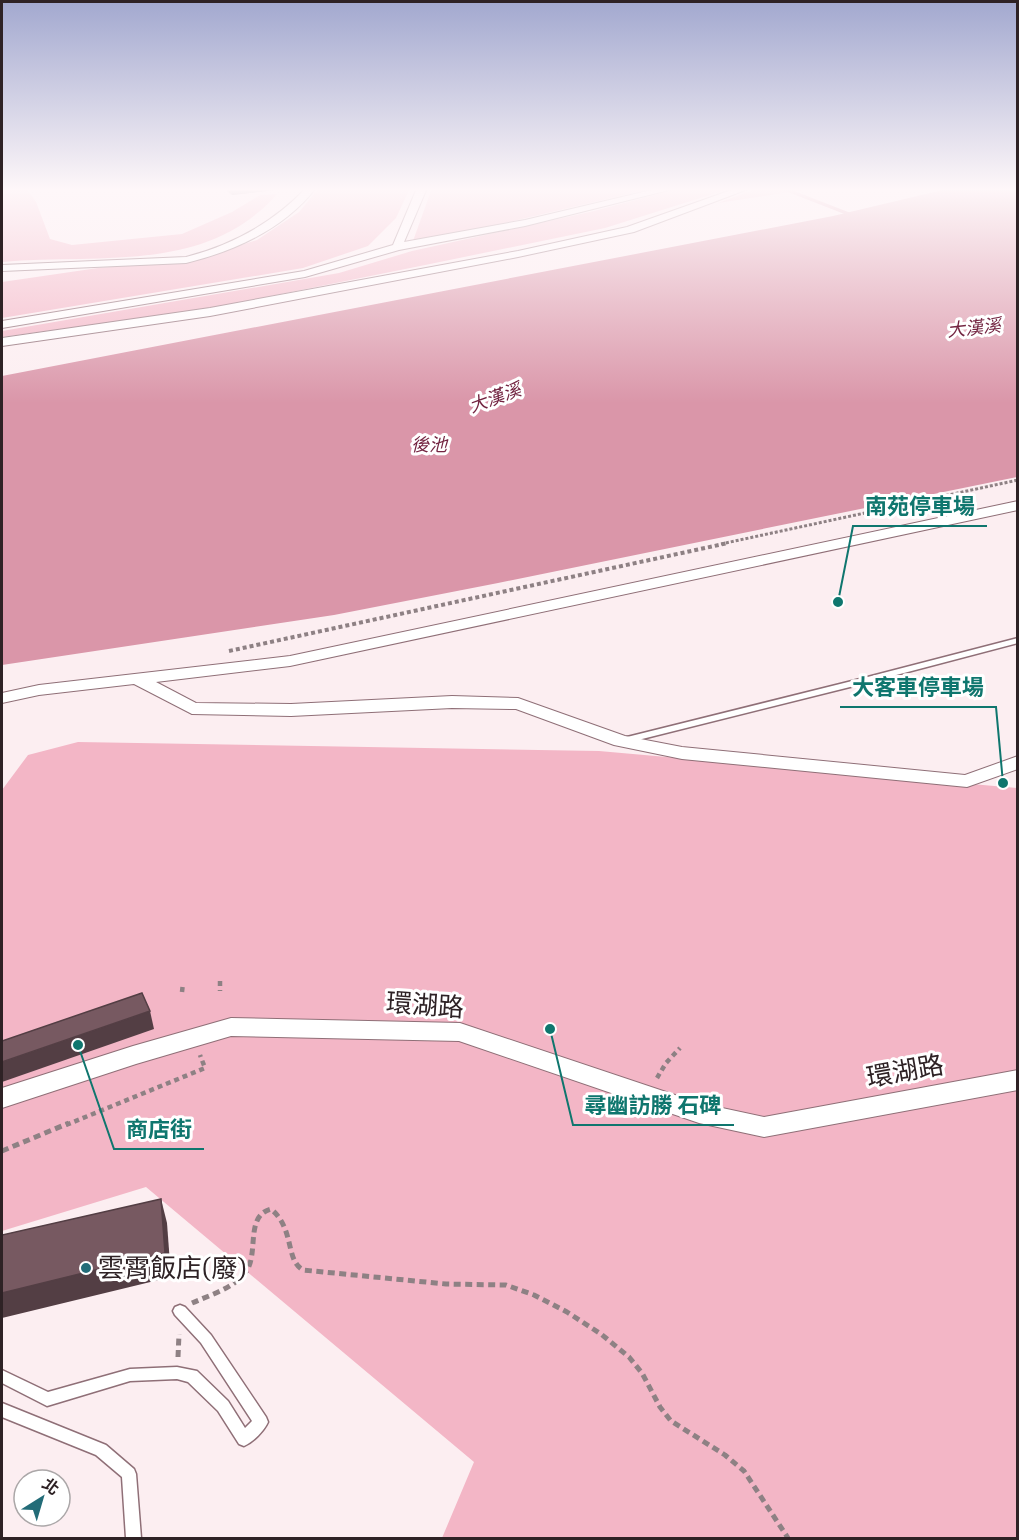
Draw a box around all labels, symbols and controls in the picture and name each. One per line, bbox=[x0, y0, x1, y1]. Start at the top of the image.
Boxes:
water label: 大漢溪 bbox=[946, 313, 1005, 341]
water label: 大漢溪 bbox=[466, 376, 527, 417]
water label: 後池 bbox=[411, 433, 449, 455]
callout: 南苑停車場 bbox=[853, 486, 987, 526]
text: 南苑停車場 bbox=[865, 492, 975, 518]
callout: 大客車停車場 bbox=[840, 667, 996, 707]
text: 大客車停車場 bbox=[852, 673, 984, 699]
street label: 環湖路 bbox=[385, 985, 465, 1022]
street label: 環湖路 bbox=[864, 1047, 946, 1092]
callout: 尋幽訪勝 石碑 bbox=[573, 1085, 734, 1125]
text: 尋幽訪勝 石碑 bbox=[585, 1091, 721, 1117]
callout: 商店街 bbox=[114, 1109, 204, 1149]
text: 商店街 bbox=[126, 1115, 192, 1141]
place label: 雲霄飯店(廢) bbox=[98, 1251, 247, 1282]
marker: 雲霄飯店(廢) bbox=[79, 1261, 93, 1275]
north arrow bbox=[12, 1468, 72, 1528]
text: 北 bbox=[39, 1473, 63, 1498]

